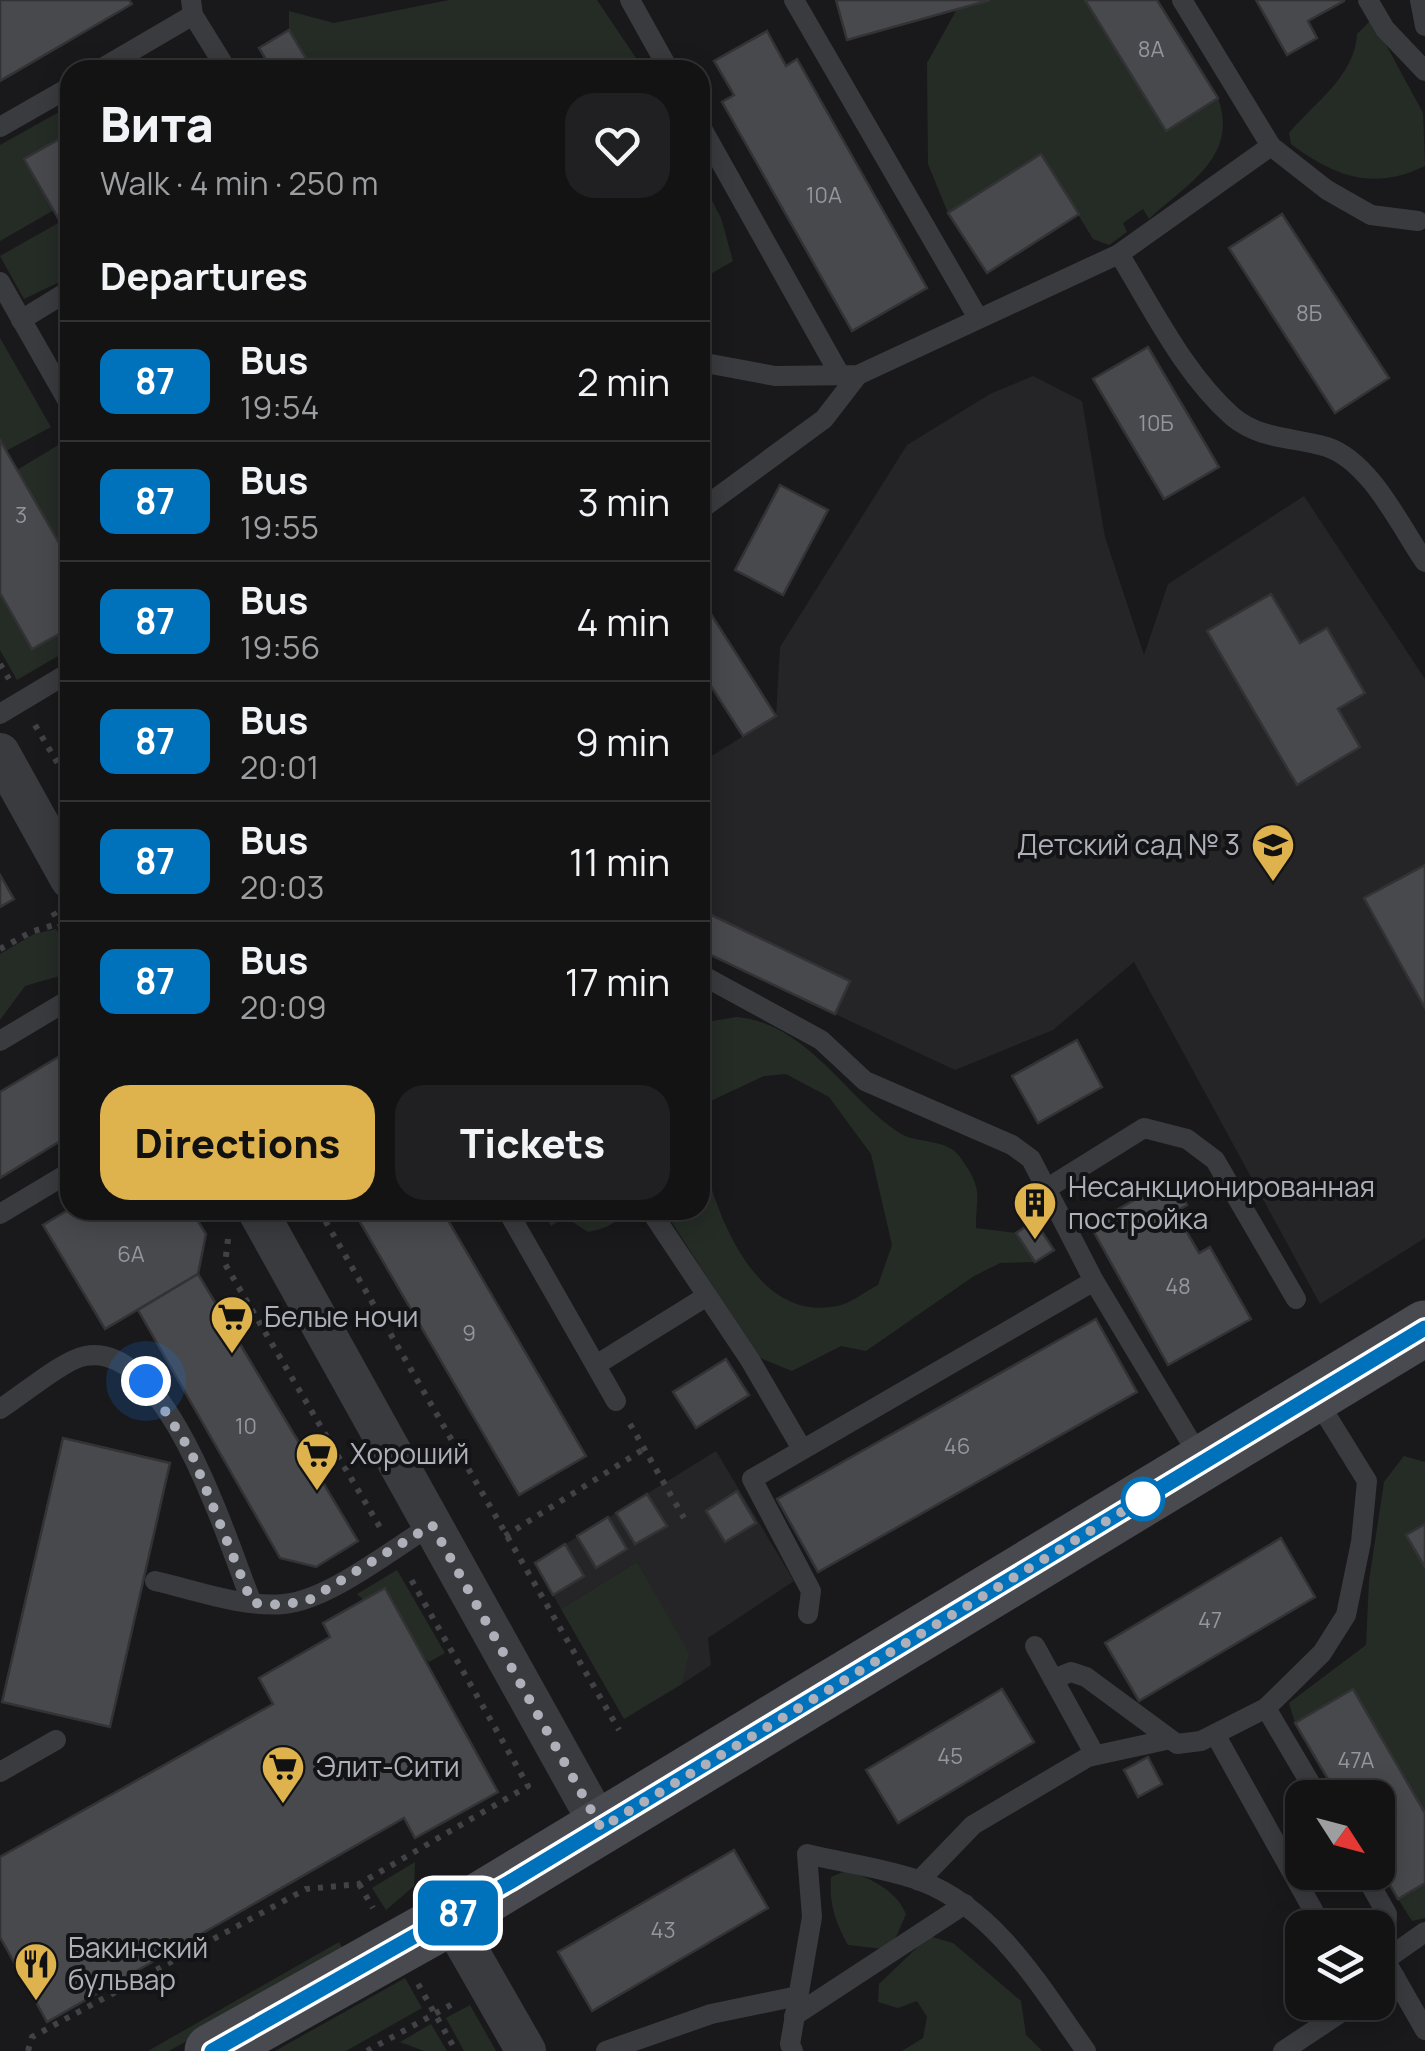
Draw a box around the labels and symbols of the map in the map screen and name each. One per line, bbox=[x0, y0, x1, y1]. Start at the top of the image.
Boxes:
house number: 8А bbox=[1138, 34, 1164, 64]
house number: 10А bbox=[806, 180, 842, 210]
house number: 8Б bbox=[1296, 298, 1322, 328]
house number: 10Б bbox=[1138, 408, 1174, 438]
house number: 3 bbox=[15, 500, 27, 530]
school or university icon: Детский сад № 3 bbox=[1250, 822, 1296, 883]
place label: Детский сад № 3 bbox=[1017, 825, 1240, 863]
place label: Несанкционированная постройка bbox=[1068, 1167, 1375, 1237]
building icon: Несанкционированная постройка bbox=[1012, 1180, 1058, 1241]
house number: 6А bbox=[117, 1239, 145, 1269]
house number: 48 bbox=[1165, 1271, 1191, 1301]
supermarket icon: Белые ночи bbox=[209, 1294, 255, 1355]
place label: Белые ночи bbox=[264, 1297, 418, 1335]
house number: 9 bbox=[462, 1318, 476, 1348]
your location bbox=[121, 1356, 171, 1406]
house number: 10 bbox=[235, 1411, 257, 1441]
supermarket icon: Хороший bbox=[294, 1431, 340, 1492]
house number: 46 bbox=[944, 1431, 970, 1461]
place label: Хороший bbox=[350, 1434, 469, 1472]
unlabelled marker bbox=[1122, 1478, 1164, 1520]
house number: 47 bbox=[1198, 1605, 1222, 1635]
house number: 45 bbox=[937, 1741, 963, 1771]
supermarket icon: Элит-Сити bbox=[260, 1744, 306, 1805]
house number: 47А bbox=[1337, 1745, 1375, 1775]
place label: Элит-Сити bbox=[316, 1747, 460, 1785]
north arrow bbox=[1285, 1780, 1395, 1890]
line badge: 87 bbox=[413, 1880, 503, 1946]
house number: 43 bbox=[650, 1915, 676, 1945]
place label: Бакинский бульвар bbox=[68, 1928, 208, 1998]
restaurant icon: Бакинский бульвар bbox=[13, 1941, 59, 2002]

